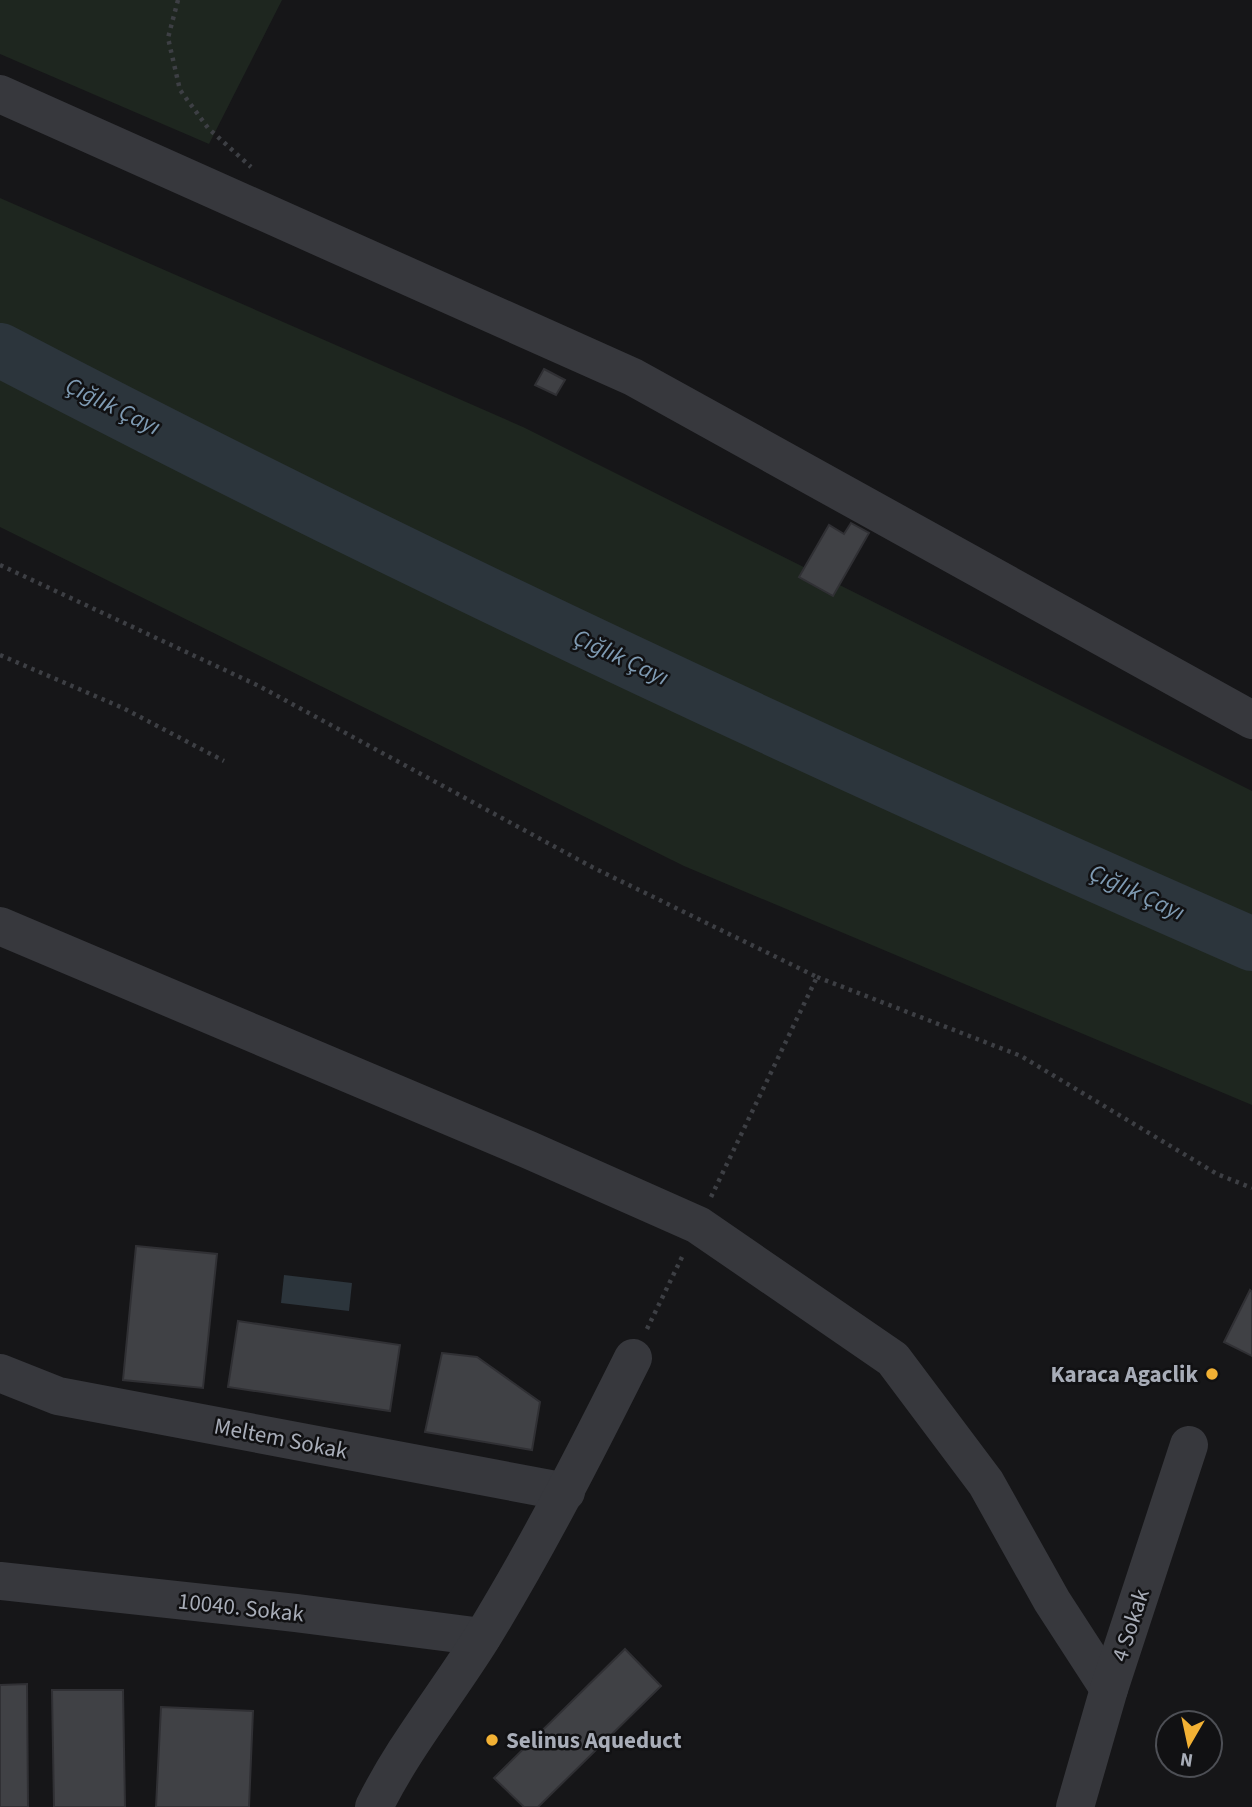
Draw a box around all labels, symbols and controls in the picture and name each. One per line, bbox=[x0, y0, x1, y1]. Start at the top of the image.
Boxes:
water label: Çığlık Çayı bbox=[59, 368, 166, 445]
water label: Çığlık Çayı bbox=[567, 620, 674, 695]
water label: Çığlık Çayı bbox=[1083, 855, 1190, 930]
place label: Karaca Agaclik bbox=[1050, 1358, 1198, 1391]
marker: Karaca Agaclik bbox=[1204, 1366, 1220, 1382]
street label: Meltem Sokak bbox=[211, 1409, 351, 1468]
street label: 10040. Sokak bbox=[176, 1584, 306, 1631]
street label: 4 Sokak bbox=[1103, 1584, 1158, 1666]
north arrow bbox=[1154, 1709, 1224, 1779]
place label: Selinus Aqueduct bbox=[506, 1724, 682, 1757]
marker: Selinus Aqueduct bbox=[484, 1732, 500, 1748]
text: N bbox=[1178, 1745, 1195, 1774]

